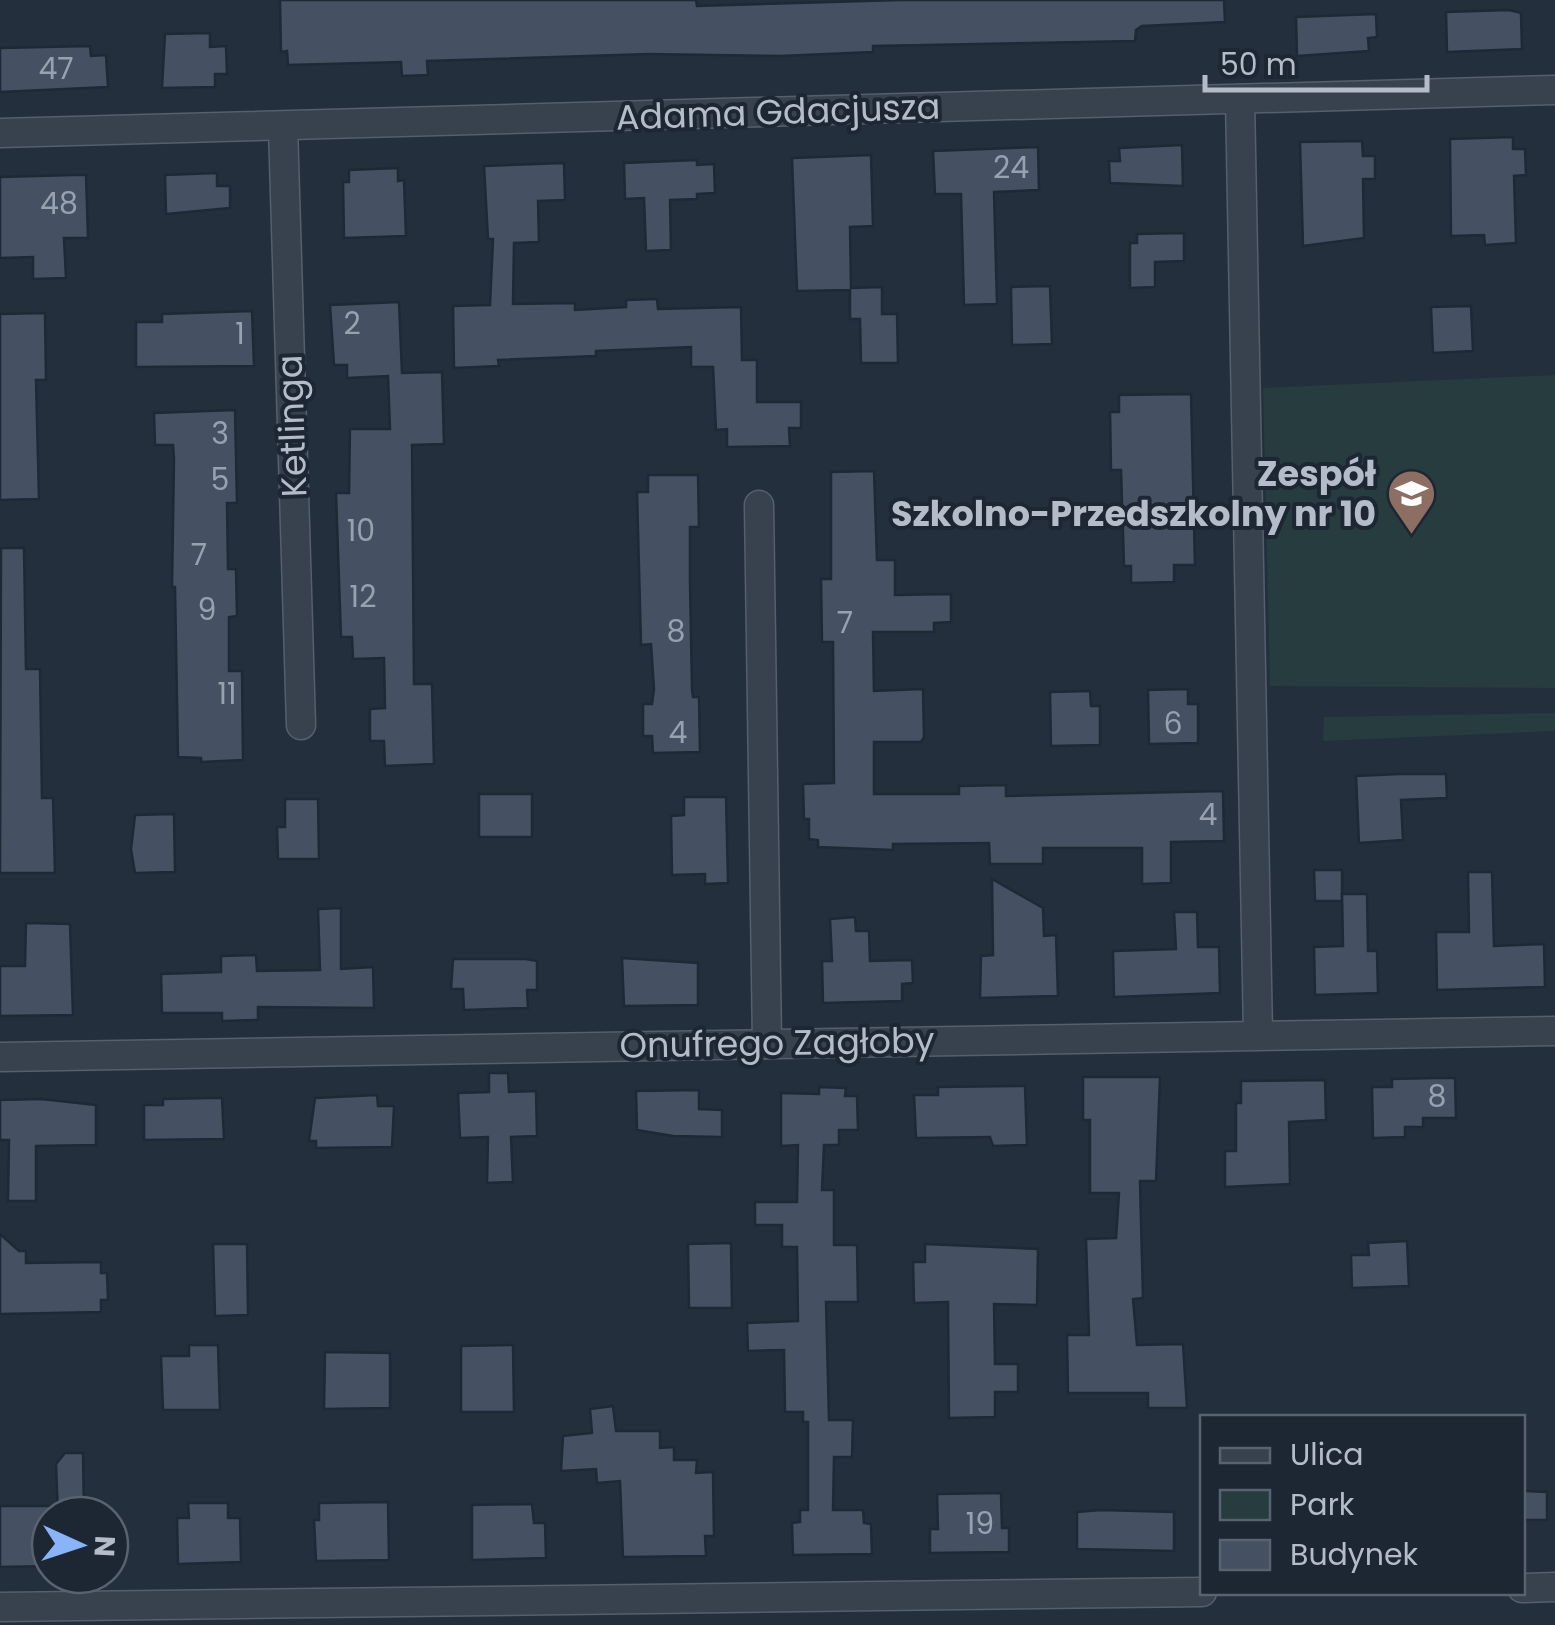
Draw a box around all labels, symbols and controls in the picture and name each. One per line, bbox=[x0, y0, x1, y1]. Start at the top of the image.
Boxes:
scale bar bbox=[1205, 30, 1428, 92]
text: 50 m bbox=[1220, 43, 1297, 86]
house number: 47 bbox=[38, 47, 74, 90]
street label: Adama Gdacjusza bbox=[615, 81, 941, 142]
house number: 24 bbox=[993, 146, 1029, 189]
house number: 48 bbox=[40, 182, 78, 225]
house number: 2 bbox=[343, 302, 361, 345]
house number: 1 bbox=[235, 312, 245, 355]
street label: Ketlinga bbox=[265, 354, 318, 498]
house number: 3 bbox=[211, 412, 229, 455]
place label: Zespół Szkolno-Przedszkolny nr 10 bbox=[891, 449, 1376, 538]
house number: 5 bbox=[211, 458, 229, 501]
school or university icon: Zespół Szkolno-Przedszkolny nr 10 bbox=[1385, 468, 1437, 536]
house number: 10 bbox=[347, 509, 375, 552]
house number: 7 bbox=[191, 533, 207, 576]
house number: 12 bbox=[350, 575, 376, 618]
house number: 9 bbox=[198, 588, 216, 631]
house number: 7 bbox=[837, 601, 853, 644]
house number: 8 bbox=[667, 610, 685, 653]
house number: 11 bbox=[217, 672, 237, 715]
house number: 6 bbox=[1163, 702, 1183, 745]
house number: 4 bbox=[669, 711, 687, 754]
house number: 4 bbox=[1199, 793, 1217, 836]
street label: Onufrego Zagłoby bbox=[619, 1015, 935, 1070]
house number: 8 bbox=[1428, 1075, 1446, 1118]
legend bbox=[1200, 1415, 1525, 1595]
text: Ulica bbox=[1290, 1433, 1364, 1476]
text: Park bbox=[1290, 1483, 1355, 1526]
north arrow bbox=[30, 1495, 130, 1595]
house number: 19 bbox=[966, 1502, 994, 1545]
text: Budynek bbox=[1290, 1533, 1419, 1576]
text: N bbox=[84, 1535, 124, 1558]

